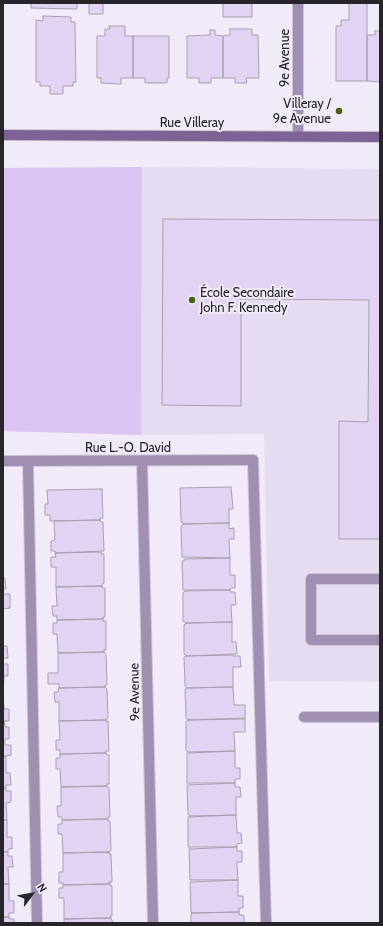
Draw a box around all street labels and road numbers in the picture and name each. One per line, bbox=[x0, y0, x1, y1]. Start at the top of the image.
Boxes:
street label: 9e Avenue bbox=[277, 29, 293, 87]
street label: Rue Villeray bbox=[160, 115, 224, 131]
street label: Rue L.-O. David bbox=[85, 440, 171, 456]
street label: 9e Avenue bbox=[127, 663, 143, 721]

